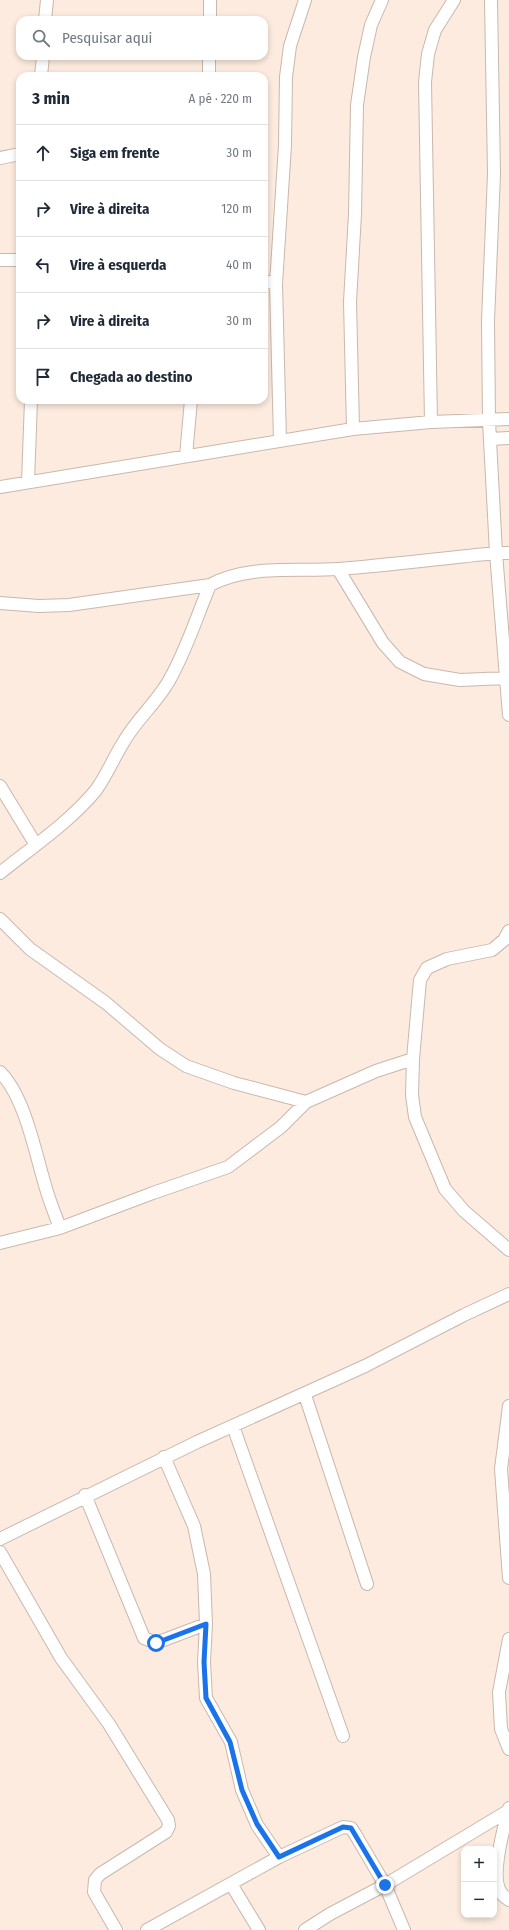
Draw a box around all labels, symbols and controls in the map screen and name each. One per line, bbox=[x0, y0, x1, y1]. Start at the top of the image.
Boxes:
search box bbox=[16, 16, 268, 60]
icon: search bbox=[30, 27, 52, 49]
text: Pesquisar aqui bbox=[62, 29, 152, 47]
text: 3 min bbox=[32, 88, 70, 109]
text: A pé · 220 m bbox=[189, 91, 252, 106]
icon: ahead bbox=[32, 142, 54, 164]
text: Siga em frente bbox=[70, 144, 160, 162]
text: 30 m bbox=[226, 145, 252, 160]
icon: right bbox=[32, 198, 54, 220]
text: Vire à direita bbox=[70, 200, 149, 218]
text: 120 m bbox=[221, 201, 252, 216]
icon: left bbox=[32, 254, 54, 276]
text: Vire à esquerda bbox=[70, 256, 167, 274]
text: 40 m bbox=[226, 257, 252, 272]
icon: right bbox=[32, 310, 54, 332]
text: Vire à direita bbox=[70, 312, 149, 330]
text: 30 m bbox=[226, 313, 252, 328]
icon: arrive bbox=[32, 366, 54, 388]
text: Chegada ao destino bbox=[70, 368, 192, 386]
route start bbox=[147, 1634, 165, 1652]
map controls bbox=[461, 1846, 497, 1918]
button: + bbox=[461, 1846, 497, 1882]
route end bbox=[376, 1876, 394, 1894]
button: − bbox=[461, 1882, 497, 1918]

